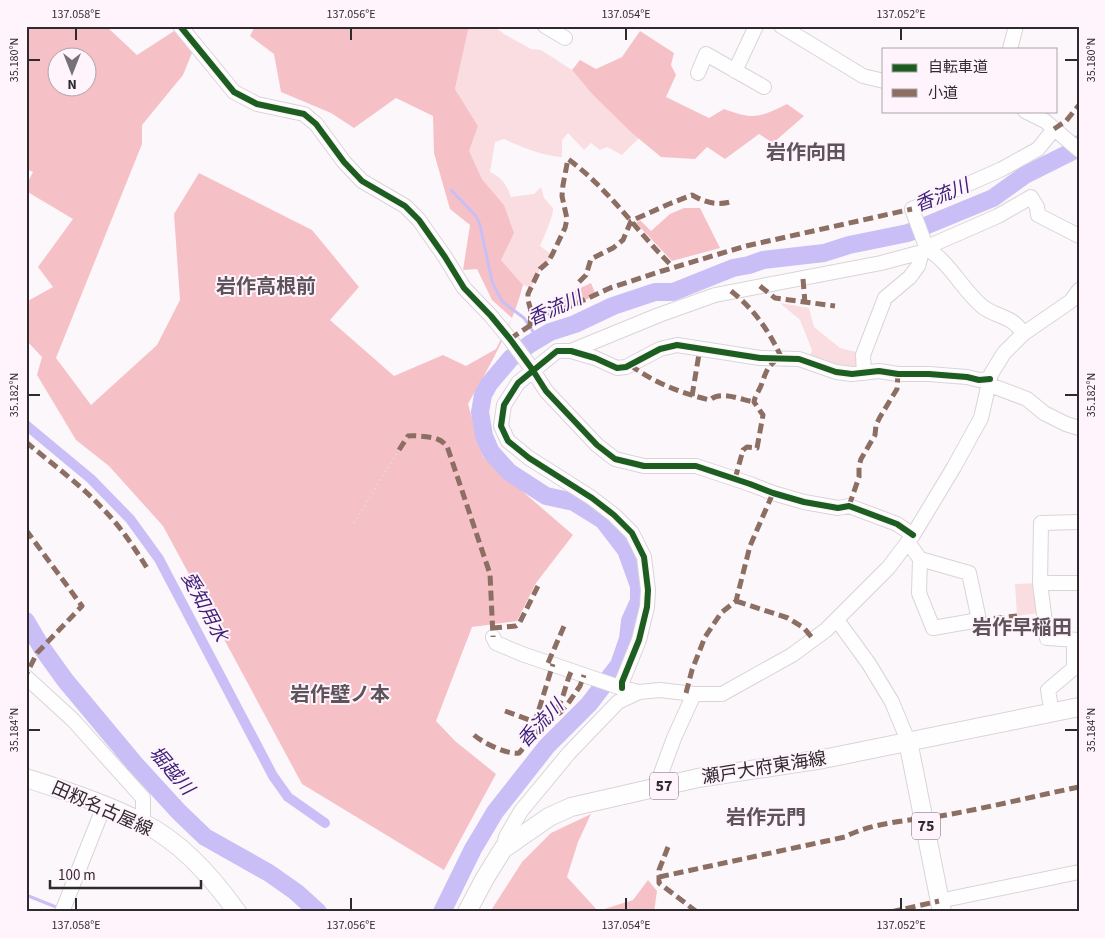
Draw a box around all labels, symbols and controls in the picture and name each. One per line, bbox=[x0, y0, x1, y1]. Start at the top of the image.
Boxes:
text: 137.058°E bbox=[51, 6, 101, 23]
text: 137.056°E bbox=[326, 6, 376, 23]
text: 137.054°E bbox=[601, 6, 651, 23]
text: 137.052°E bbox=[876, 6, 926, 23]
text: 35.180°N bbox=[6, 38, 23, 82]
text: 35.180°N bbox=[1083, 38, 1100, 82]
north arrow bbox=[48, 48, 98, 98]
legend bbox=[882, 48, 1058, 112]
text: 自転車道 bbox=[928, 57, 988, 78]
text: N bbox=[67, 74, 77, 94]
text: 小道 bbox=[928, 83, 958, 104]
district label: 岩作向田 bbox=[766, 139, 846, 167]
water label: 香流川 bbox=[911, 172, 975, 219]
district label: 岩作高根前 bbox=[216, 273, 316, 301]
water label: 香流川 bbox=[523, 284, 588, 333]
text: 35.182°N bbox=[6, 373, 23, 417]
text: 35.182°N bbox=[1083, 373, 1100, 417]
water label: 愛知用水 bbox=[174, 567, 235, 649]
district label: 岩作早稲田 bbox=[972, 614, 1072, 642]
district label: 岩作壁ノ本 bbox=[290, 681, 390, 709]
water label: 香流川 bbox=[512, 692, 572, 754]
text: 35.184°N bbox=[6, 708, 23, 752]
text: 35.184°N bbox=[1083, 708, 1100, 752]
water label: 堀越川 bbox=[142, 741, 201, 803]
street label: 瀬戸大府東海線 bbox=[700, 746, 828, 790]
road number: 57 bbox=[650, 772, 678, 799]
street label: 田籾名古屋線 bbox=[48, 776, 156, 842]
district label: 岩作元門 bbox=[726, 804, 806, 832]
road number: 75 bbox=[912, 812, 940, 839]
scale bar bbox=[50, 858, 201, 890]
text: 100 m bbox=[58, 865, 96, 886]
text: 137.058°E bbox=[51, 917, 101, 934]
text: 137.056°E bbox=[326, 917, 376, 934]
text: 137.054°E bbox=[601, 917, 651, 934]
text: 137.052°E bbox=[876, 917, 926, 934]

